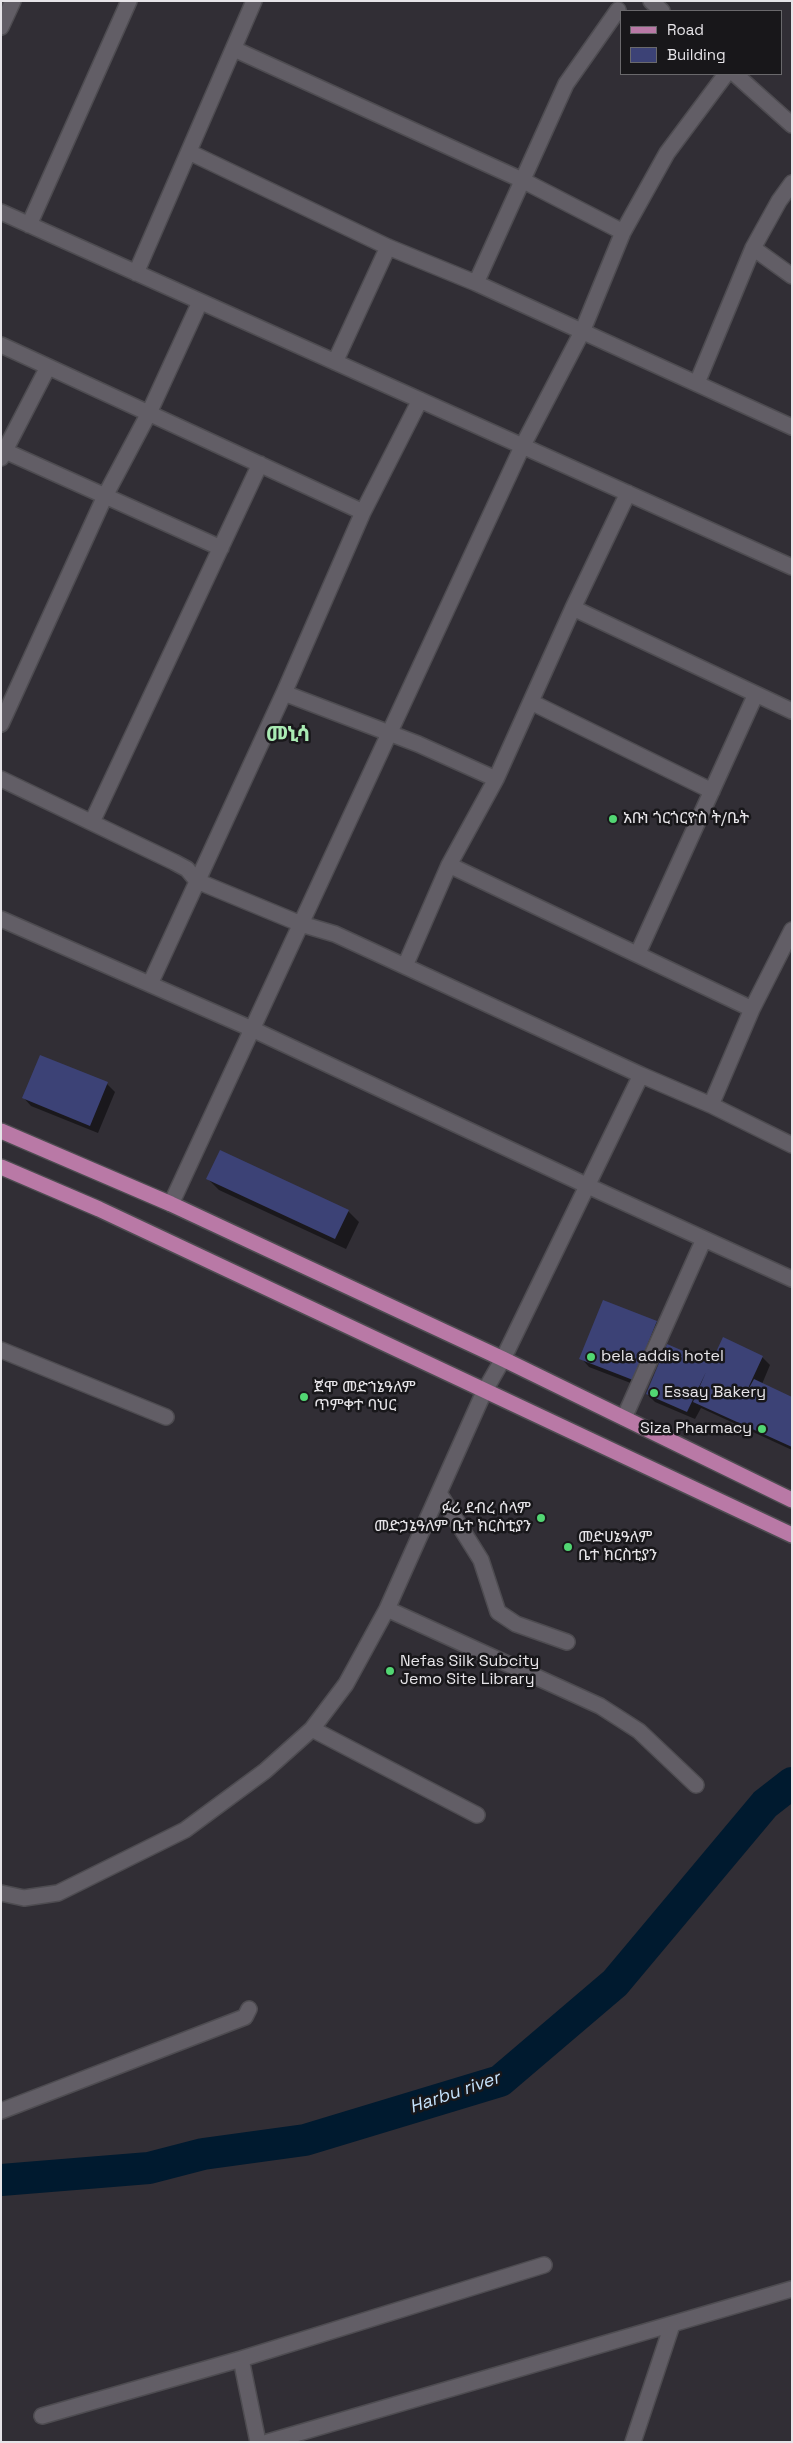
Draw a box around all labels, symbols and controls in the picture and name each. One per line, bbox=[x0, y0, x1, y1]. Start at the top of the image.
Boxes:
legend bbox=[620, 10, 783, 75]
text: Road bbox=[667, 20, 704, 39]
text: Building bbox=[667, 45, 726, 64]
district label: መኒሳ bbox=[266, 722, 310, 748]
place label: አቡነ ጎርጎርዮስ ት/ቤት bbox=[623, 809, 749, 829]
marker: አቡነ ጎርጎርዮስ ት/ቤት bbox=[607, 813, 619, 825]
place label: bela addis hotel bbox=[601, 1347, 724, 1367]
marker: bela addis hotel bbox=[585, 1351, 597, 1363]
place label: ጀሞ መድኀኔዓለም ጥምቀተ ባህር bbox=[314, 1378, 416, 1416]
place label: Essay Bakery bbox=[664, 1383, 766, 1403]
marker: Essay Bakery bbox=[648, 1387, 660, 1399]
marker: ጀሞ መድኀኔዓለም ጥምቀተ ባህር bbox=[298, 1391, 310, 1403]
place label: Siza Pharmacy bbox=[640, 1419, 752, 1439]
marker: Siza Pharmacy bbox=[756, 1423, 768, 1435]
place label: ፉሪ ደብረ ሰላም መድኃኔዓለም ቤተ ክርስቲያን bbox=[374, 1499, 531, 1537]
marker: ፉሪ ደብረ ሰላም መድኃኔዓለም ቤተ ክርስቲያን bbox=[535, 1512, 547, 1524]
place label: መድሀኔዓለም ቤተ ክርስቲያን bbox=[578, 1528, 657, 1566]
marker: መድሀኔዓለም ቤተ ክርስቲያን bbox=[562, 1541, 574, 1553]
place label: Nefas Silk Subcity Jemo Site Library bbox=[400, 1652, 539, 1690]
marker: Nefas Silk Subcity Jemo Site Library bbox=[384, 1665, 396, 1677]
water label: Harbu river bbox=[407, 2067, 503, 2119]

